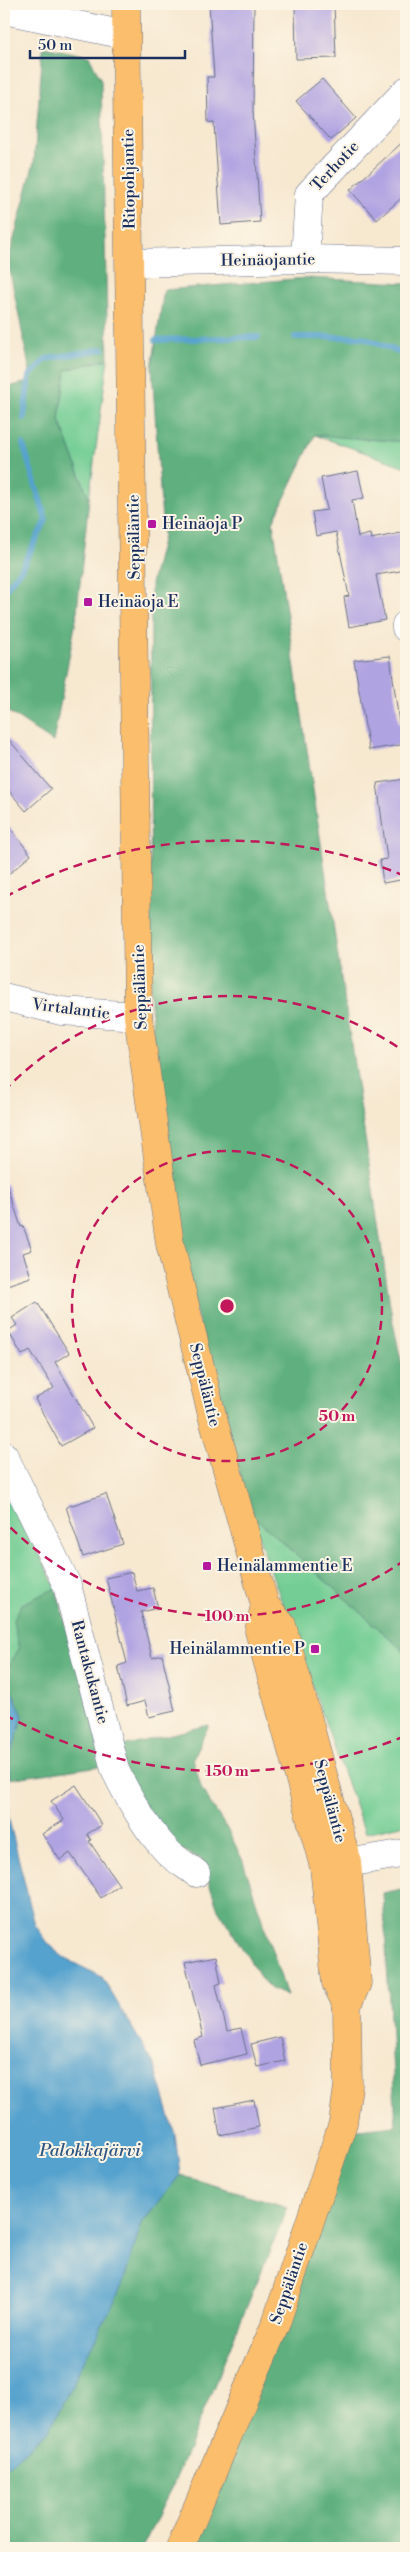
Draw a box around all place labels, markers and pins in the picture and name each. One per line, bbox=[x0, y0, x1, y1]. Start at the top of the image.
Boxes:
place label: Heinäoja P bbox=[162, 514, 242, 534]
marker: Heinäoja P bbox=[146, 518, 158, 530]
place label: Heinäoja E bbox=[98, 592, 179, 612]
marker: Heinäoja E bbox=[82, 596, 94, 608]
centre of rings bbox=[218, 1297, 236, 1315]
place label: Heinälammentie E bbox=[217, 1556, 353, 1576]
marker: Heinälammentie E bbox=[201, 1560, 213, 1572]
place label: Heinälammentie P bbox=[169, 1639, 305, 1659]
marker: Heinälammentie P bbox=[309, 1643, 321, 1655]

